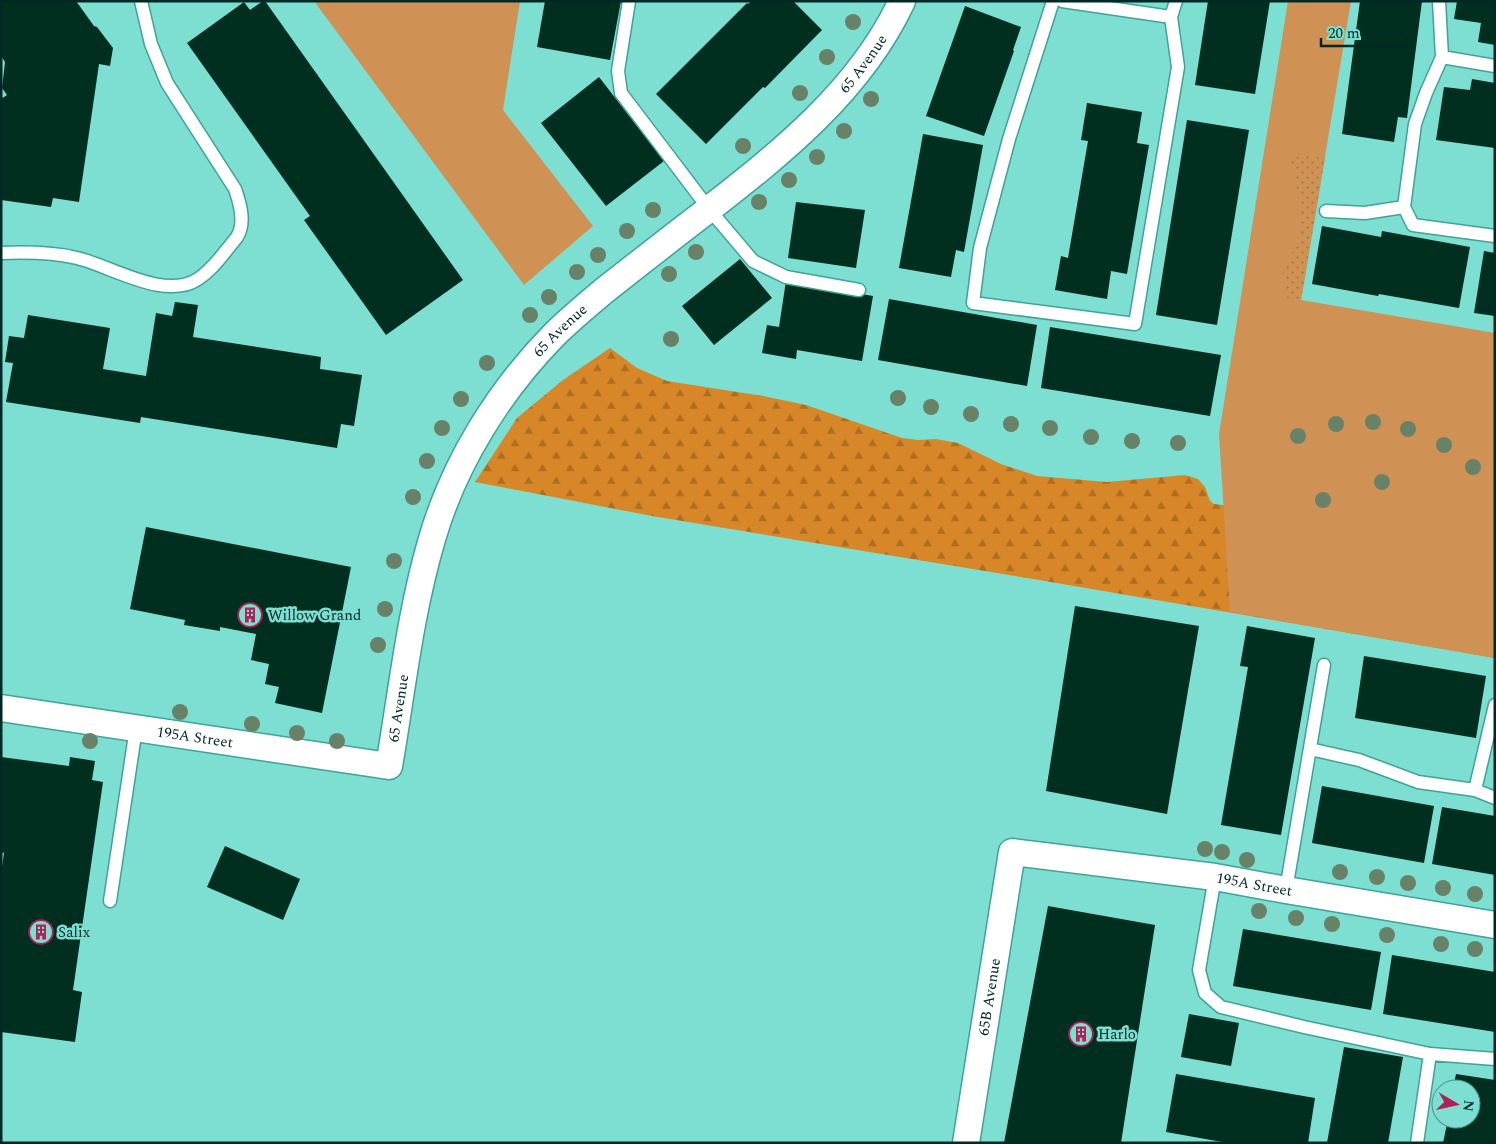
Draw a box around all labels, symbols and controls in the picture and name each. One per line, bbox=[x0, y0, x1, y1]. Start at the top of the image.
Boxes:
scale bar bbox=[1321, 15, 1406, 47]
text: 20 m bbox=[1328, 22, 1360, 45]
street label: 65 Avenue bbox=[833, 30, 893, 98]
street label: 65 Avenue bbox=[527, 298, 592, 362]
building icon: Willow Grand bbox=[237, 602, 263, 628]
place label: Willow Grand bbox=[268, 604, 361, 627]
street label: 65 Avenue bbox=[382, 673, 415, 744]
street label: 195A Street bbox=[155, 720, 235, 754]
street label: 195A Street bbox=[1214, 866, 1294, 902]
building icon: Salix bbox=[28, 919, 54, 945]
place label: Salix bbox=[58, 921, 91, 944]
street label: 65B Avenue bbox=[972, 956, 1007, 1037]
building icon: Harlo bbox=[1068, 1021, 1094, 1047]
place label: Harlo bbox=[1098, 1023, 1136, 1046]
north arrow bbox=[1431, 1079, 1481, 1129]
text: N bbox=[1457, 1099, 1480, 1113]

